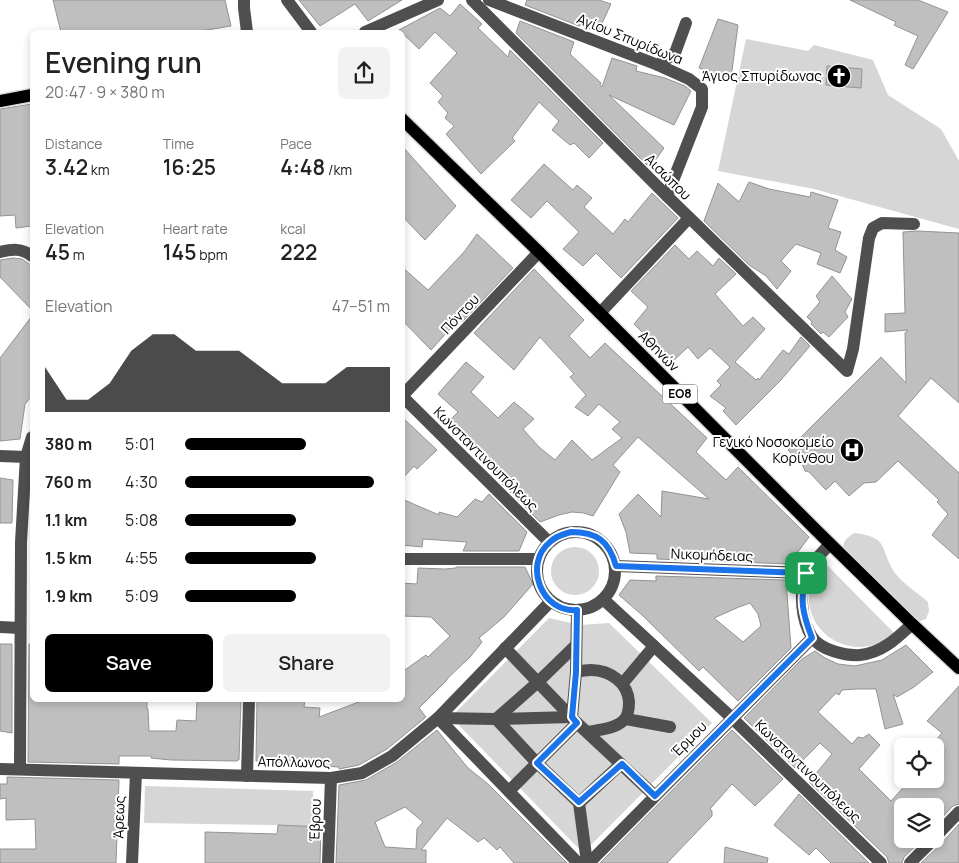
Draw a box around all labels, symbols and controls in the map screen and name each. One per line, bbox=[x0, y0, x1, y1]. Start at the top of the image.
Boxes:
street label: Αγίου Σπυρίδωνα bbox=[574, 9, 686, 68]
text: Evening run bbox=[45, 43, 202, 81]
button: share bbox=[338, 47, 390, 99]
church icon: Άγιος Σπυρίδωνας bbox=[826, 63, 852, 89]
place label: Άγιος Σπυρίδωνας bbox=[702, 66, 822, 85]
text: 20:47 · 9 × 380 m bbox=[45, 81, 165, 103]
text: Distance bbox=[45, 134, 102, 153]
text: Time bbox=[163, 134, 194, 153]
text: Pace bbox=[280, 134, 312, 153]
street label: Αισώπου bbox=[641, 149, 696, 204]
text: 3.42 bbox=[45, 153, 88, 181]
text: 16:25 bbox=[163, 153, 216, 181]
text: 4:48 bbox=[280, 153, 325, 181]
text: km bbox=[88, 160, 110, 179]
text: /km bbox=[325, 160, 352, 179]
text: Elevation bbox=[45, 219, 104, 238]
text: Heart rate bbox=[163, 219, 228, 238]
text: kcal bbox=[280, 219, 306, 238]
text: 45 bbox=[45, 238, 70, 266]
text: 145 bbox=[163, 238, 196, 266]
text: 222 bbox=[280, 238, 317, 266]
text: m bbox=[70, 245, 85, 264]
text: bpm bbox=[196, 245, 228, 264]
street label: Πόντου bbox=[436, 290, 483, 338]
text: Elevation bbox=[45, 295, 113, 317]
text: 47–51 m bbox=[332, 295, 390, 317]
street label: Αθηνών bbox=[635, 326, 684, 375]
road number: ΕΟ8 bbox=[662, 384, 698, 404]
street label: Κωνσταντινουπόλεως bbox=[430, 402, 543, 515]
place label: Γενικό Νοσοκομείο Κορίνθου bbox=[713, 432, 834, 467]
text: 380 m bbox=[45, 433, 92, 455]
text: 5:01 bbox=[125, 433, 155, 455]
hospital icon: Γενικό Νοσοκομείο Κορίνθου bbox=[839, 437, 865, 463]
text: 760 m bbox=[45, 471, 92, 493]
text: 4:30 bbox=[125, 471, 158, 493]
text: 1.1 km bbox=[45, 509, 88, 531]
text: 5:08 bbox=[125, 509, 158, 531]
street label: Νικομήδειας bbox=[670, 544, 754, 565]
text: 1.5 km bbox=[45, 547, 92, 569]
text: 4:55 bbox=[125, 547, 158, 569]
pin bbox=[785, 552, 827, 594]
icon: arrive bbox=[792, 559, 820, 587]
text: 1.9 km bbox=[45, 585, 92, 607]
text: 5:09 bbox=[125, 585, 159, 607]
button: Save bbox=[45, 634, 213, 692]
button: Share bbox=[223, 634, 390, 692]
street label: Κωνσταντινουπόλεως bbox=[751, 715, 866, 826]
street label: Έρμου bbox=[667, 717, 711, 761]
map controls bbox=[894, 738, 944, 848]
button: locate bbox=[894, 738, 944, 788]
street label: Απόλλωνος bbox=[257, 751, 331, 772]
street label: Άρεως bbox=[108, 795, 129, 839]
street label: Έβρου bbox=[304, 798, 325, 842]
button: layers bbox=[894, 798, 944, 848]

